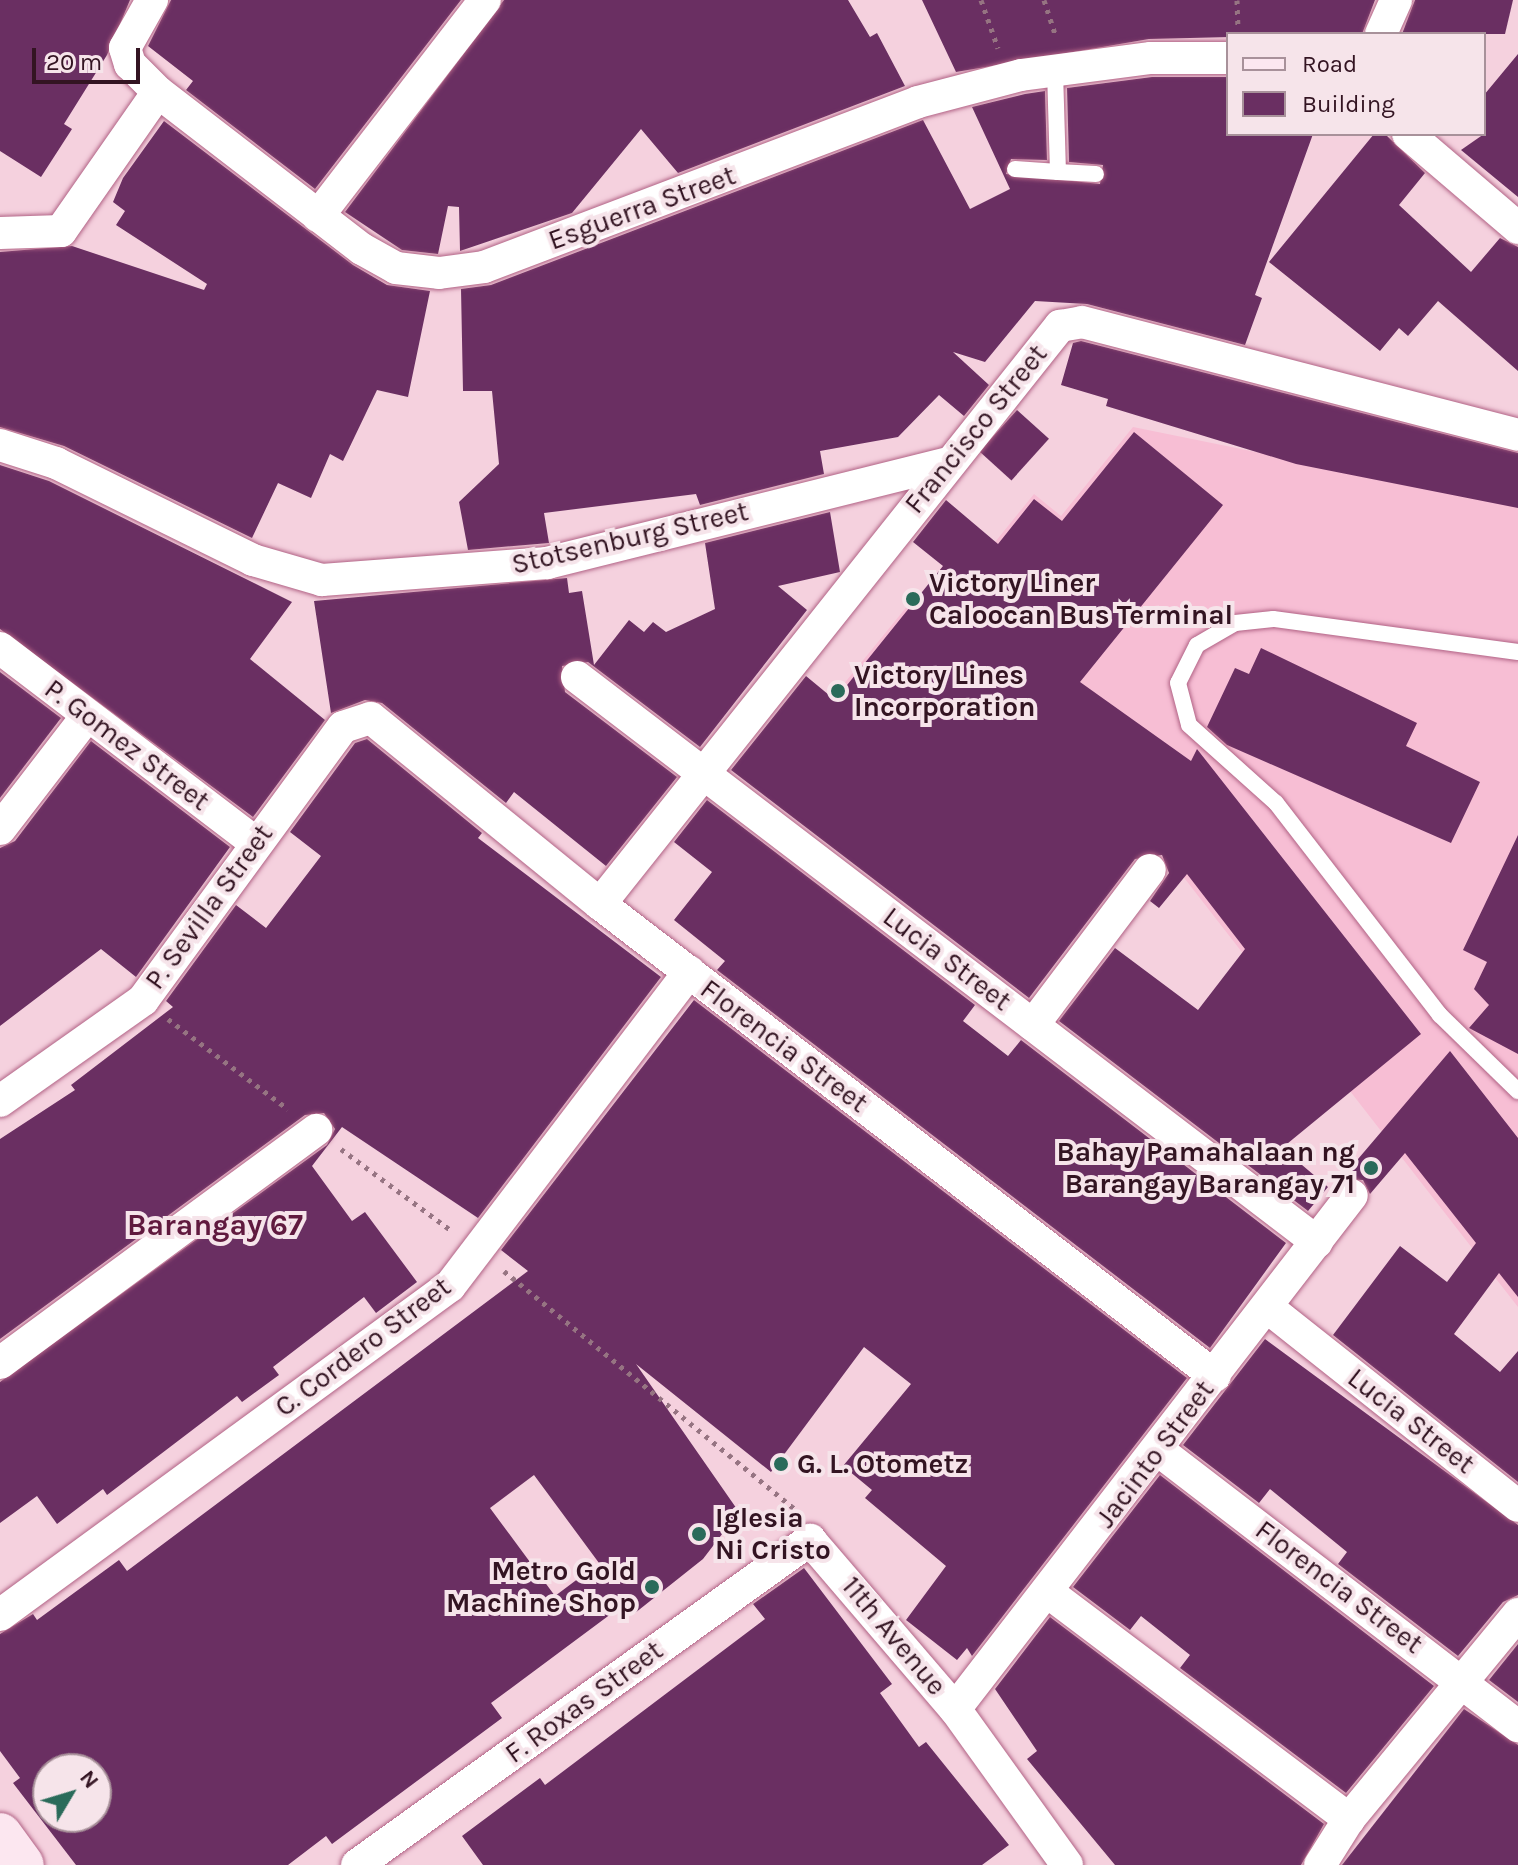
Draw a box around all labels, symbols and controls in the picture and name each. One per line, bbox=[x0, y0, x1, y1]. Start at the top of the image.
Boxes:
scale bar bbox=[36, 32, 144, 82]
legend bbox=[1226, 32, 1486, 136]
text: 20 m bbox=[46, 48, 102, 76]
text: Road bbox=[1302, 50, 1357, 78]
text: Building bbox=[1302, 90, 1395, 118]
street label: Esguerra Street bbox=[544, 159, 740, 257]
street label: Francisco Street bbox=[898, 338, 1054, 520]
street label: Stotsenburg Street bbox=[508, 494, 752, 582]
place label: Victory Liner Caloocan Bus Terminal bbox=[929, 566, 1233, 632]
marker: Victory Liner Caloocan Bus Terminal bbox=[904, 590, 922, 608]
place label: Victory Lines Incorporation bbox=[854, 658, 1035, 724]
street label: P. Gomez Street bbox=[38, 672, 216, 818]
marker: Victory Lines Incorporation bbox=[829, 682, 847, 700]
street label: P. Sevilla Street bbox=[138, 818, 280, 996]
street label: Lucia Street bbox=[876, 900, 1018, 1018]
street label: Florencia Street bbox=[694, 972, 874, 1120]
place label: Bahay Pamahalaan ng Barangay Barangay 71 bbox=[1057, 1135, 1355, 1201]
marker: Bahay Pamahalaan ng Barangay Barangay 71 bbox=[1362, 1159, 1380, 1177]
district label: Barangay 67 bbox=[127, 1207, 303, 1243]
street label: C. Cordero Street bbox=[269, 1270, 457, 1424]
street label: Lucia Street bbox=[1341, 1361, 1481, 1481]
street label: Jacinto Street bbox=[1089, 1374, 1221, 1534]
place label: G. L. Otometz bbox=[797, 1447, 968, 1481]
marker: G. L. Otometz bbox=[772, 1455, 790, 1473]
place label: Iglesia Ni Cristo bbox=[715, 1501, 831, 1567]
street label: Florencia Street bbox=[1249, 1513, 1429, 1661]
marker: Iglesia Ni Cristo bbox=[690, 1525, 708, 1543]
place label: Metro Gold Machine Shop bbox=[446, 1554, 636, 1620]
street label: 11th Avenue bbox=[835, 1570, 953, 1702]
marker: Metro Gold Machine Shop bbox=[643, 1578, 661, 1596]
street label: F. Roxas Street bbox=[499, 1634, 669, 1770]
north arrow bbox=[32, 1753, 112, 1833]
text: N bbox=[74, 1765, 104, 1794]

